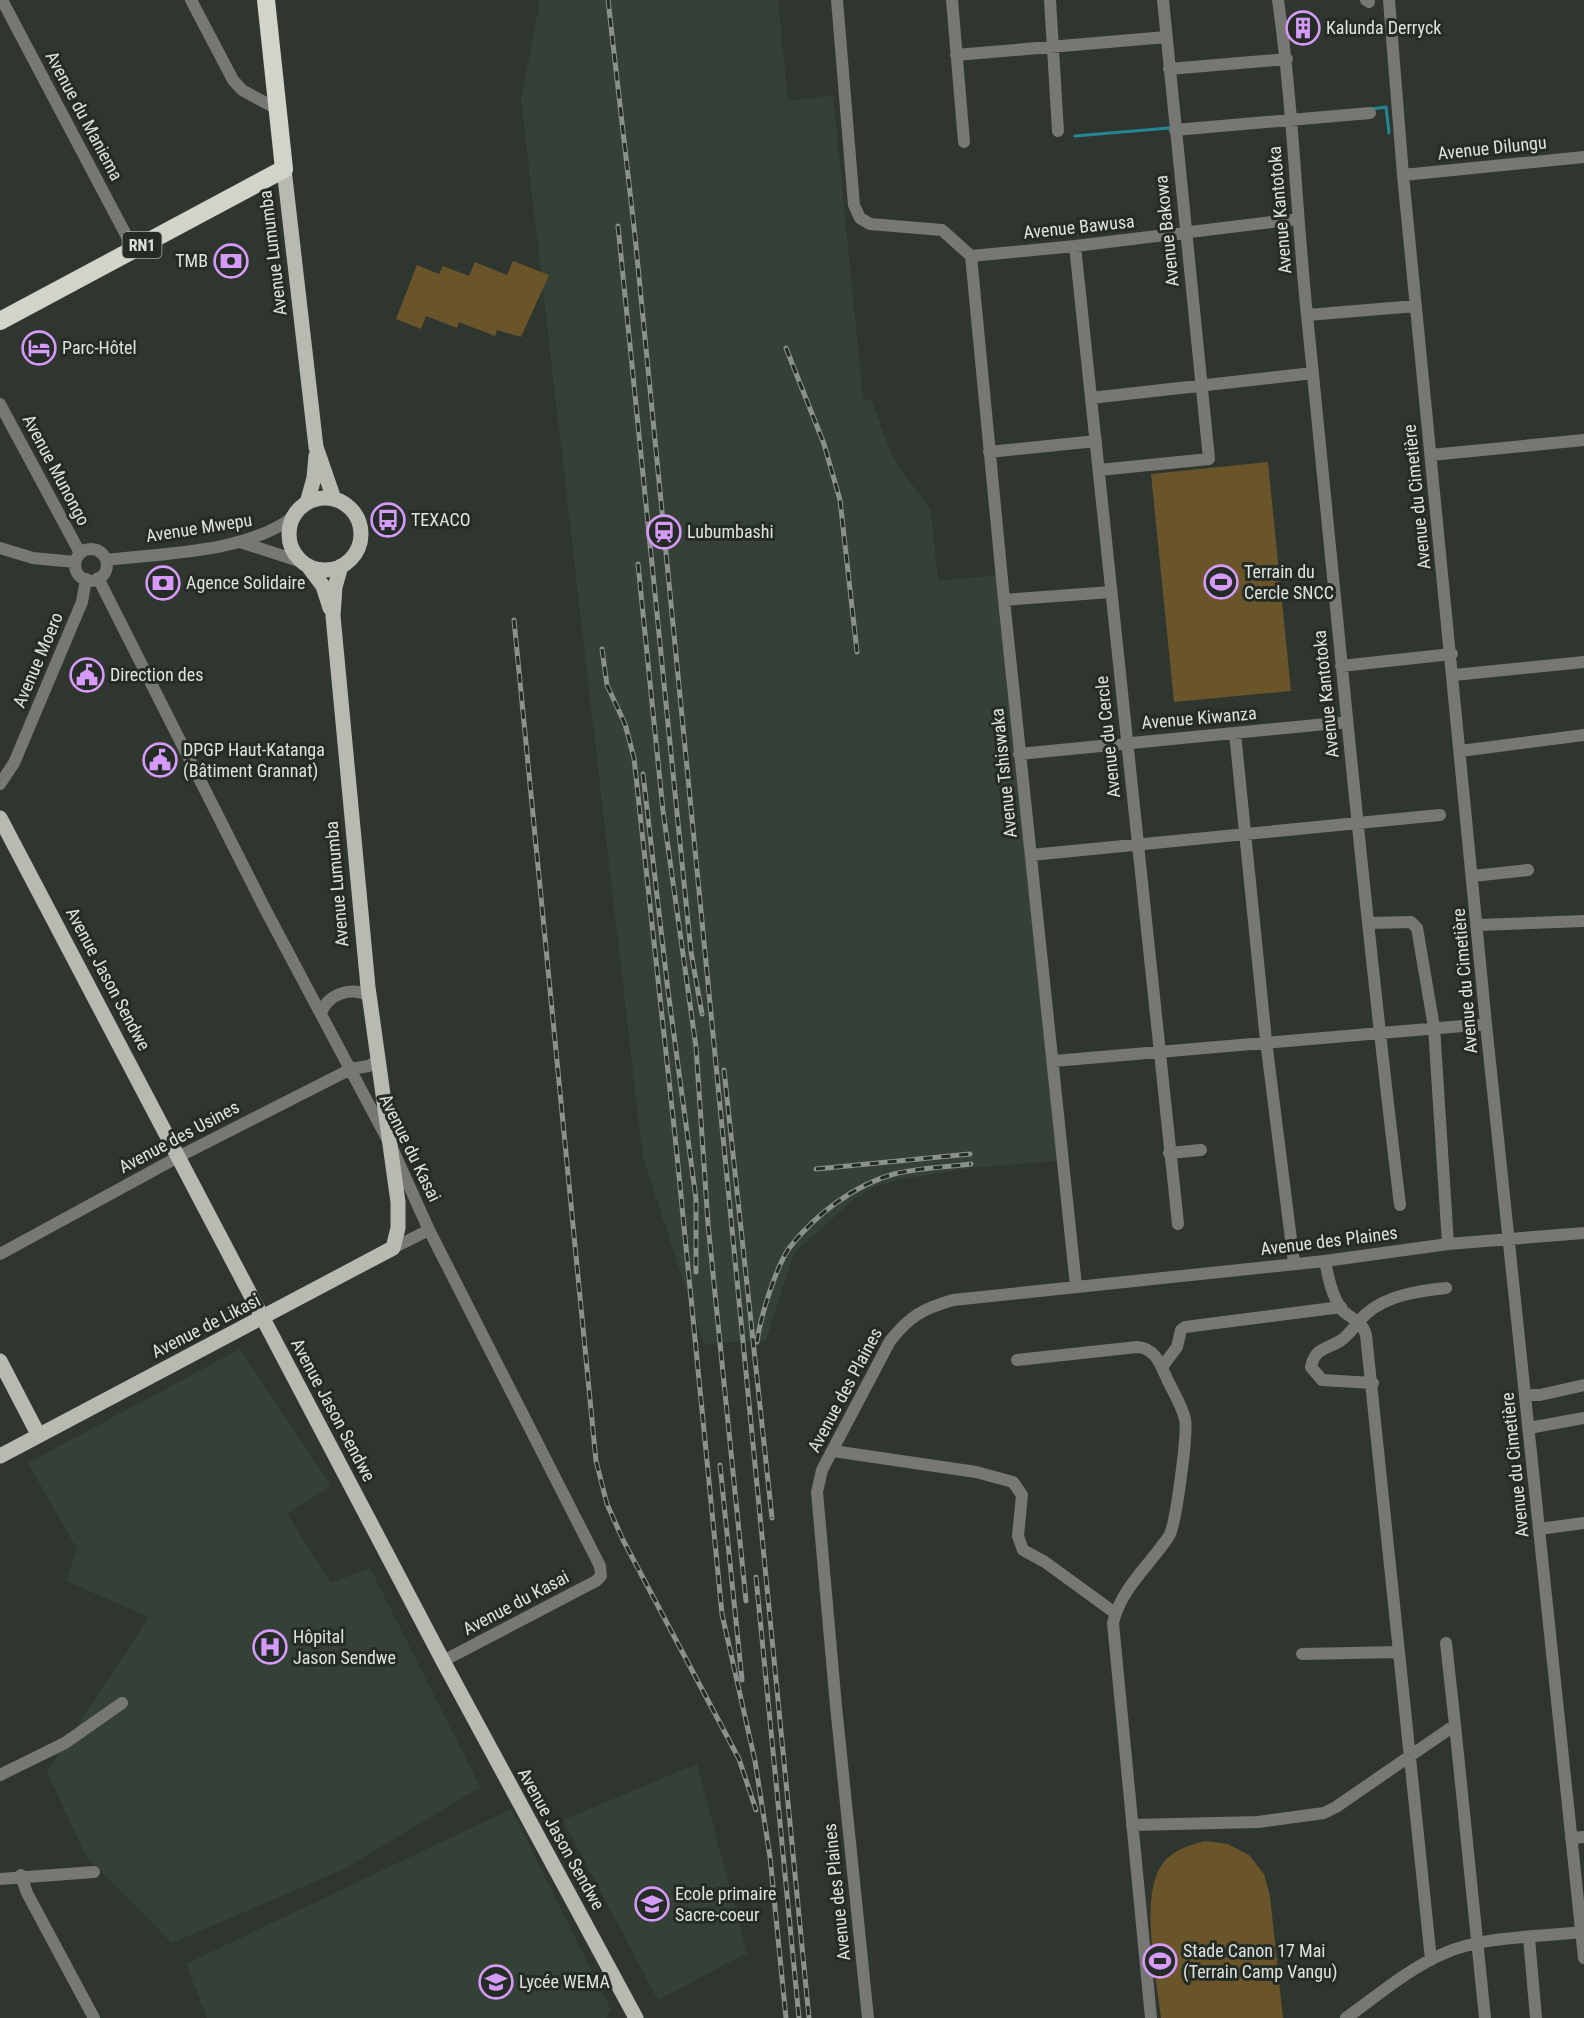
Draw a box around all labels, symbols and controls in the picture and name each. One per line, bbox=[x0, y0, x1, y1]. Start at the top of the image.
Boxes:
building icon: Kalunda Derryck bbox=[1285, 10, 1321, 46]
place label: Kalunda Derryck bbox=[1326, 17, 1441, 38]
street label: Avenue du Maniema bbox=[42, 48, 127, 184]
street label: Avenue Dilungu bbox=[1436, 131, 1547, 164]
street label: Avenue Kantotoka bbox=[1263, 145, 1296, 275]
street label: Avenue Bakowa bbox=[1150, 174, 1183, 288]
street label: Avenue Lumumba bbox=[254, 189, 291, 317]
street label: Avenue Bawusa bbox=[1022, 210, 1136, 243]
road number: RN1 bbox=[122, 232, 162, 258]
bank icon: TMB bbox=[213, 243, 249, 279]
place label: TMB bbox=[175, 250, 208, 271]
hotel icon: Parc-Hôtel bbox=[21, 330, 57, 366]
place label: Parc-Hôtel bbox=[62, 337, 137, 358]
street label: Avenue Munongo bbox=[18, 411, 95, 529]
street label: Avenue du Cimetière bbox=[1398, 424, 1435, 571]
bus stop icon: TEXACO bbox=[370, 502, 406, 538]
street label: Avenue Mwepu bbox=[144, 509, 254, 546]
place label: TEXACO bbox=[411, 509, 471, 530]
station icon: Lubumbashi bbox=[646, 514, 682, 550]
place label: Lubumbashi bbox=[687, 521, 774, 542]
place label: Terrain du Cercle SNCC bbox=[1244, 561, 1334, 603]
sports icon: Terrain du Cercle SNCC bbox=[1203, 564, 1239, 600]
bank icon: Agence Solidaire bbox=[145, 565, 181, 601]
place label: Agence Solidaire bbox=[186, 572, 305, 593]
street label: Avenue Moero bbox=[8, 609, 67, 711]
street label: Avenue Kantotoka bbox=[1308, 629, 1343, 759]
public building icon: Direction des bbox=[69, 657, 105, 693]
place label: Direction des bbox=[110, 664, 203, 685]
street label: Avenue du Cercle bbox=[1091, 675, 1124, 799]
street label: Avenue Kiwanza bbox=[1141, 702, 1257, 733]
street label: Avenue Tshiswaka bbox=[986, 707, 1021, 839]
place label: DPGP Haut-Katanga (Bâtiment Grannat) bbox=[183, 739, 325, 782]
public building icon: DPGP Haut-Katanga (Bâtiment Grannat) bbox=[142, 742, 178, 778]
street label: Avenue Lumumba bbox=[321, 820, 352, 948]
street label: Avenue Jason Sendwe bbox=[62, 904, 155, 1054]
street label: Avenue du Cimetière bbox=[1448, 908, 1481, 1055]
street label: Avenue du Kasai bbox=[375, 1091, 446, 1205]
street label: Avenue des Usines bbox=[115, 1096, 243, 1177]
street label: Avenue des Plaines bbox=[1259, 1222, 1399, 1259]
street label: Avenue de Likasi bbox=[148, 1289, 264, 1362]
street label: Avenue des Plaines bbox=[803, 1324, 886, 1456]
street label: Avenue Jason Sendwe bbox=[287, 1335, 380, 1485]
street label: Avenue du Cimetière bbox=[1496, 1392, 1533, 1539]
street label: Avenue du Kasai bbox=[459, 1566, 572, 1639]
place label: Hôpital Jason Sendwe bbox=[293, 1626, 396, 1668]
hospital icon: Hôpital Jason Sendwe bbox=[252, 1629, 288, 1665]
street label: Avenue Jason Sendwe bbox=[514, 1764, 609, 1913]
street label: Avenue des Plaines bbox=[819, 1822, 854, 1962]
place label: Ecole primaire Sacre-coeur bbox=[675, 1883, 776, 1925]
school or university icon: Ecole primaire Sacre-coeur bbox=[634, 1886, 670, 1922]
place label: Stade Canon 17 Mai (Terrain Camp Vangu) bbox=[1183, 1940, 1338, 1983]
sports icon: Stade Canon 17 Mai (Terrain Camp Vangu) bbox=[1142, 1943, 1178, 1979]
school or university icon: Lycée WEMA bbox=[478, 1964, 514, 2000]
place label: Lycée WEMA bbox=[519, 1971, 611, 1992]

